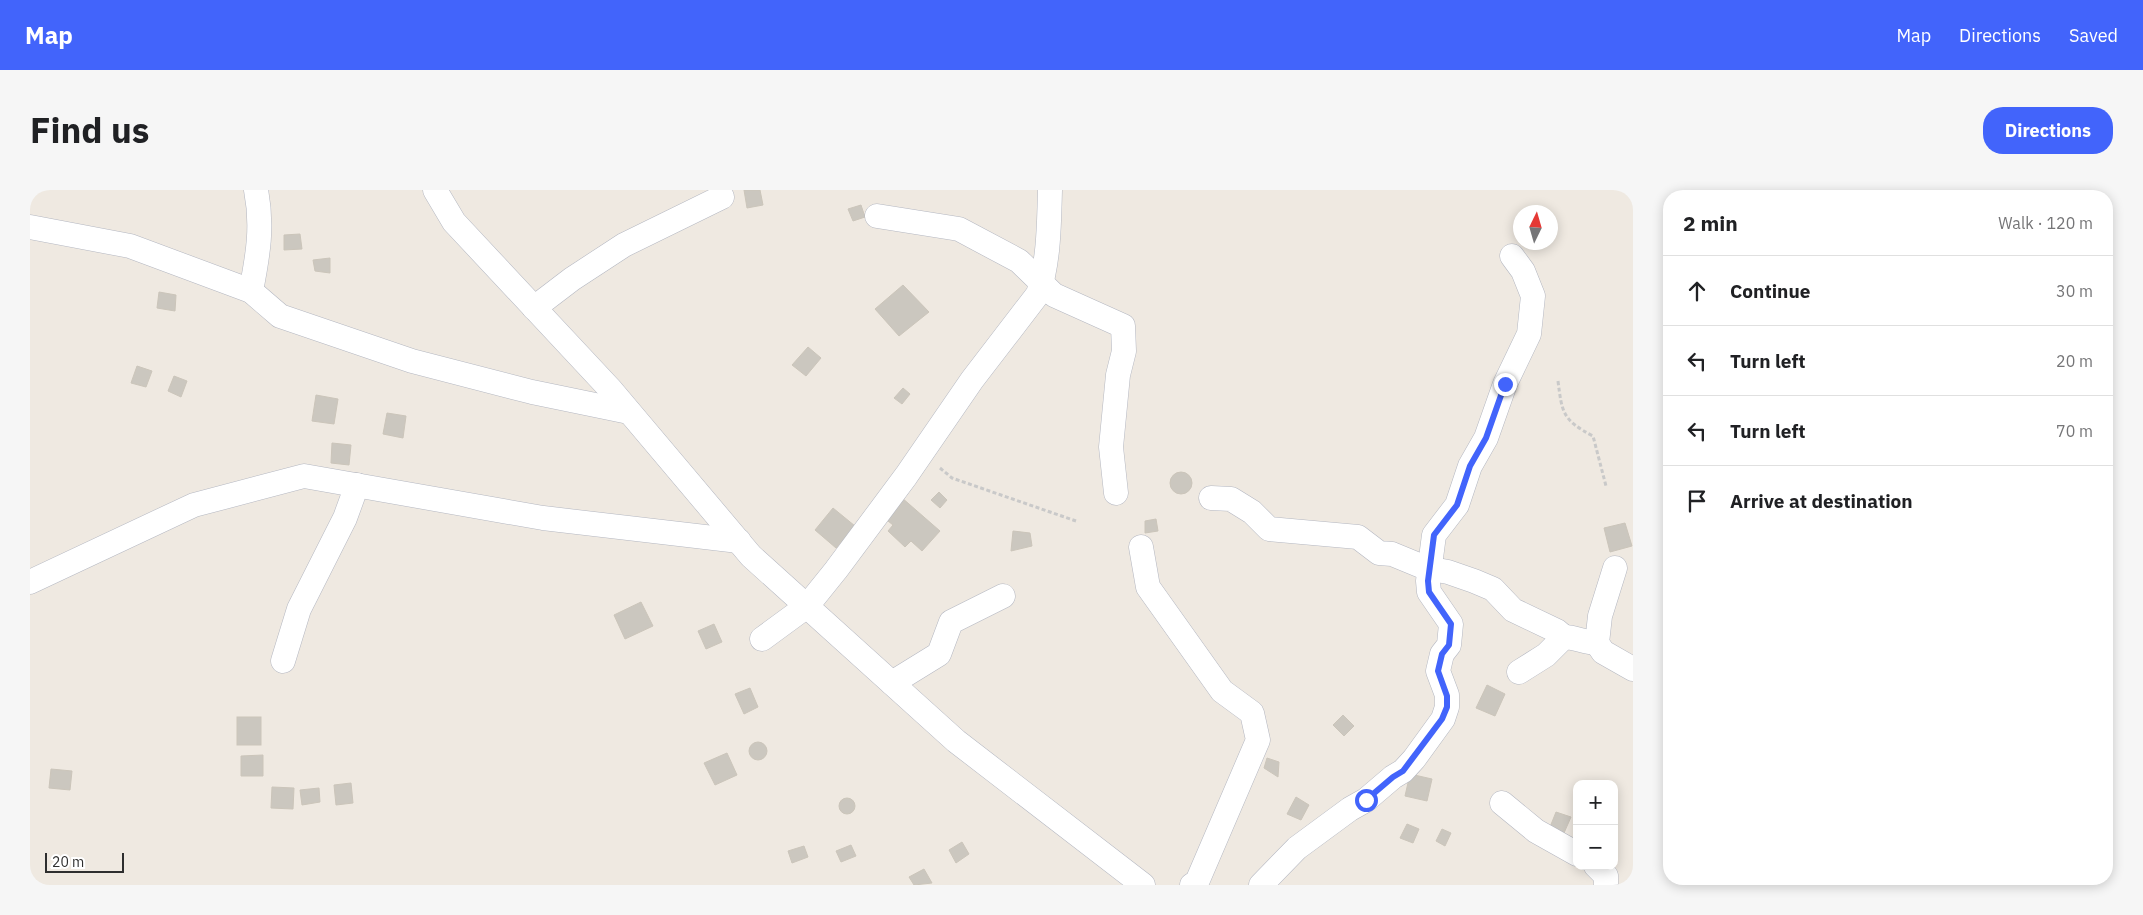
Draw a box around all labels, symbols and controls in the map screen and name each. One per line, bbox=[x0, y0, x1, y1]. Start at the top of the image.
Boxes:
text: Map bbox=[25, 19, 73, 51]
text: Map bbox=[1896, 24, 1931, 47]
text: Directions bbox=[1959, 24, 2041, 47]
text: Saved bbox=[2069, 24, 2118, 47]
text: Find us bbox=[30, 107, 149, 153]
button: Directions bbox=[1983, 107, 2113, 154]
north arrow bbox=[1513, 205, 1558, 250]
text: 2 min bbox=[1683, 209, 1738, 237]
text: Walk · 120 m bbox=[1998, 213, 2093, 233]
icon: ahead bbox=[1683, 277, 1711, 305]
text: Continue bbox=[1730, 279, 1810, 303]
text: 30 m bbox=[2056, 281, 2093, 301]
icon: left bbox=[1683, 347, 1711, 375]
text: Turn left bbox=[1730, 349, 1806, 373]
text: 20 m bbox=[2056, 351, 2093, 371]
route end bbox=[1494, 373, 1517, 396]
icon: left bbox=[1683, 417, 1711, 445]
text: Turn left bbox=[1730, 419, 1806, 443]
text: 70 m bbox=[2056, 421, 2093, 441]
icon: arrive bbox=[1683, 487, 1711, 515]
text: Arrive at destination bbox=[1730, 489, 1913, 513]
map controls bbox=[1573, 780, 1618, 870]
button: + bbox=[1573, 780, 1618, 825]
route start bbox=[1355, 789, 1378, 812]
button: − bbox=[1573, 825, 1618, 870]
scale bar bbox=[45, 850, 124, 873]
text: 20 m bbox=[52, 853, 84, 871]

